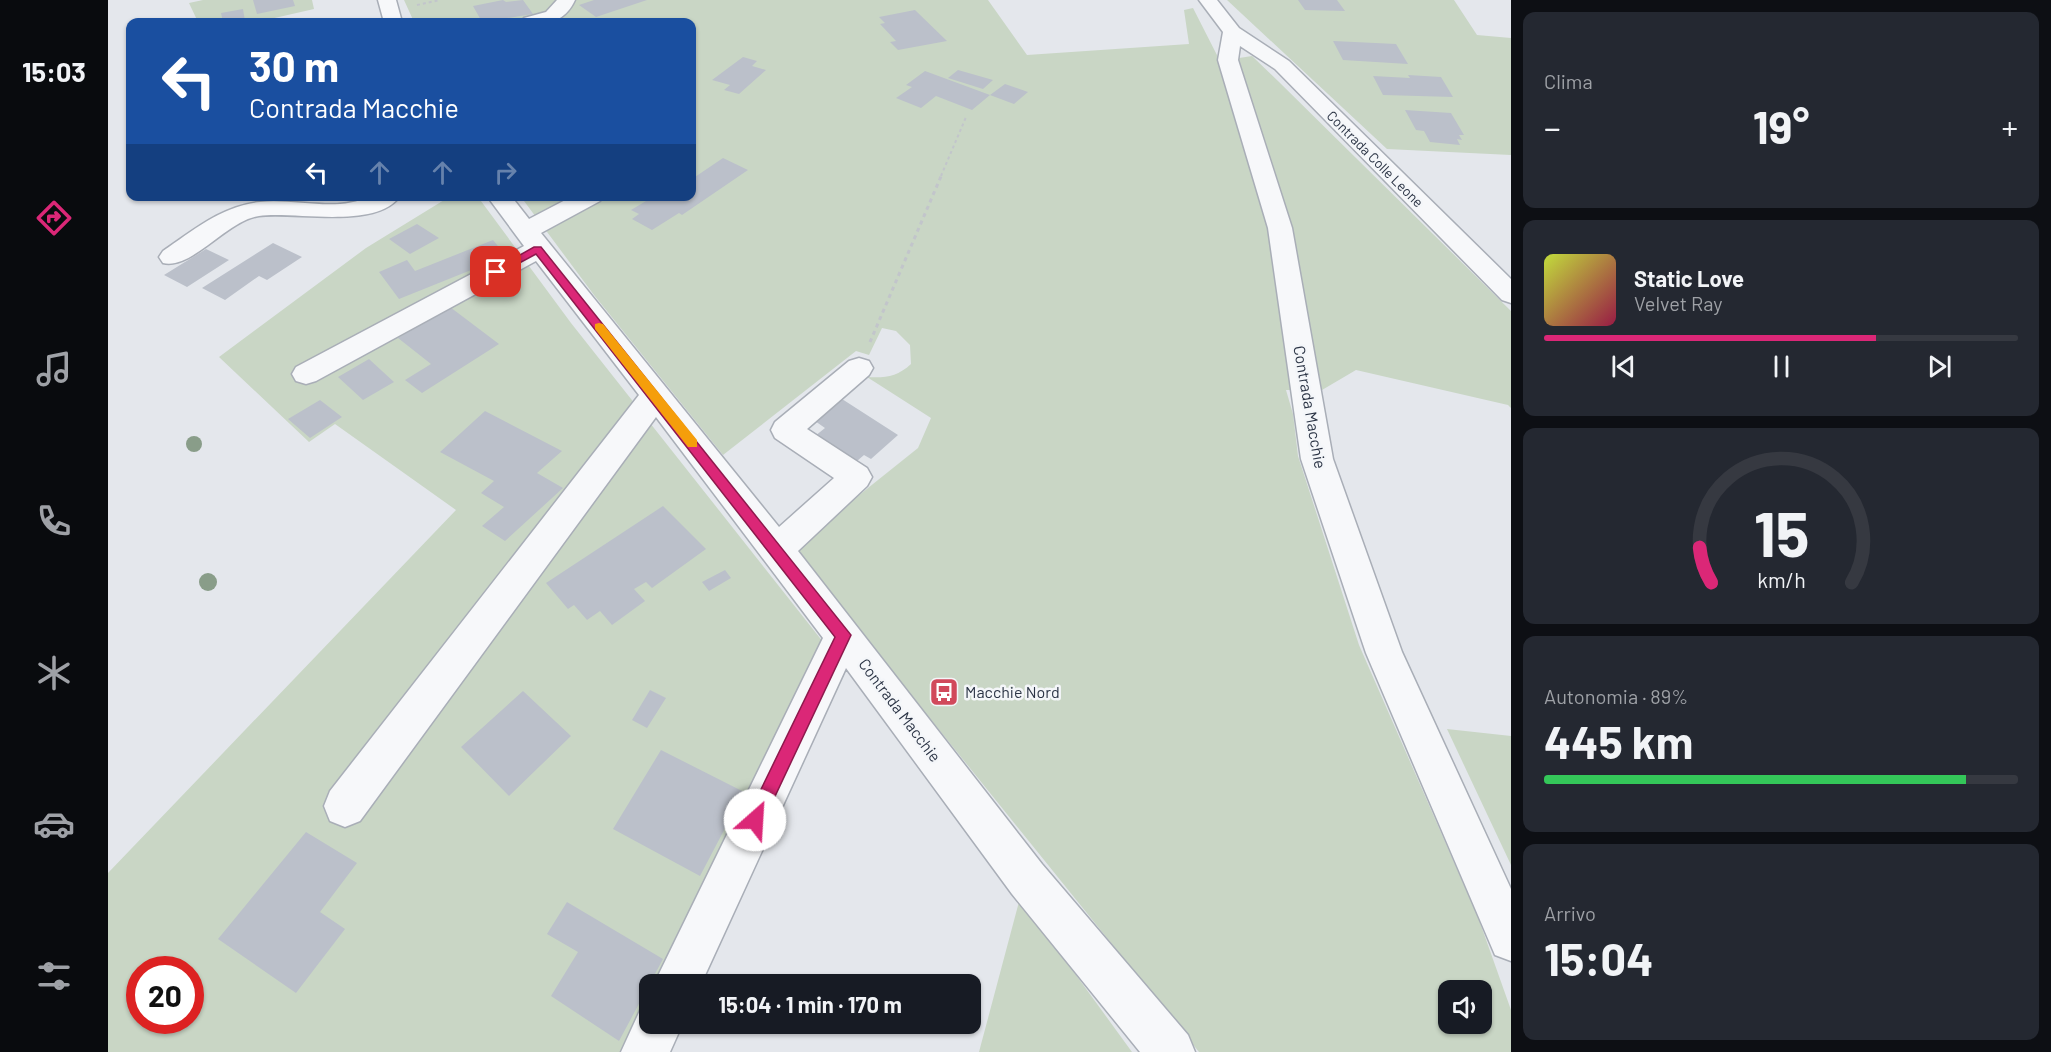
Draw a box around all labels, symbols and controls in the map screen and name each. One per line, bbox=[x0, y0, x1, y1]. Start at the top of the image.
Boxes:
text: 30 m bbox=[249, 40, 339, 90]
icon: left bbox=[150, 42, 228, 120]
text: 15:03 bbox=[22, 55, 86, 87]
text: Clima bbox=[1544, 69, 1593, 93]
text: Contrada Macchie bbox=[249, 91, 459, 123]
text: 19° bbox=[1753, 99, 1809, 153]
street label: Contrada Colle Leone bbox=[1324, 107, 1427, 210]
text: − bbox=[1544, 107, 1561, 147]
text: + bbox=[2002, 107, 2018, 147]
icon: left bbox=[300, 156, 333, 189]
icon: ahead bbox=[363, 156, 396, 189]
icon: ahead bbox=[426, 156, 459, 189]
icon: right bbox=[489, 156, 522, 189]
icon: directions bbox=[33, 197, 75, 239]
pin bbox=[470, 246, 521, 297]
icon: arrive bbox=[479, 255, 512, 288]
text: Static Love bbox=[1634, 265, 1744, 291]
text: Velvet Ray bbox=[1634, 291, 1723, 315]
street label: Contrada Macchie bbox=[1290, 344, 1331, 470]
icon: music bbox=[33, 348, 75, 390]
icon: previous bbox=[1607, 350, 1640, 383]
icon: pause bbox=[1765, 350, 1798, 383]
icon: next bbox=[1923, 350, 1956, 383]
text: 15 bbox=[1753, 495, 1809, 569]
icon: phone bbox=[33, 500, 75, 542]
text: km/h bbox=[1757, 567, 1805, 592]
icon: climate bbox=[33, 652, 75, 694]
street label: Contrada Macchie bbox=[855, 654, 945, 765]
bus stop icon: Macchie Nord bbox=[928, 676, 960, 708]
place label: Macchie Nord bbox=[965, 682, 1060, 701]
text: Autonomia · 89% bbox=[1544, 684, 1688, 708]
text: 445 km bbox=[1544, 714, 1693, 768]
position arrow bbox=[723, 788, 787, 852]
icon: car bbox=[33, 803, 75, 845]
text: Arrivo bbox=[1544, 901, 1596, 925]
text: 15:04 bbox=[1544, 931, 1653, 985]
icon: filters bbox=[33, 955, 75, 997]
speed limit sign: 20 bbox=[126, 956, 204, 1034]
map controls bbox=[1438, 980, 1492, 1034]
button: sound bbox=[1438, 980, 1492, 1034]
text: 15:04 · 1 min · 170 m bbox=[718, 991, 902, 1017]

